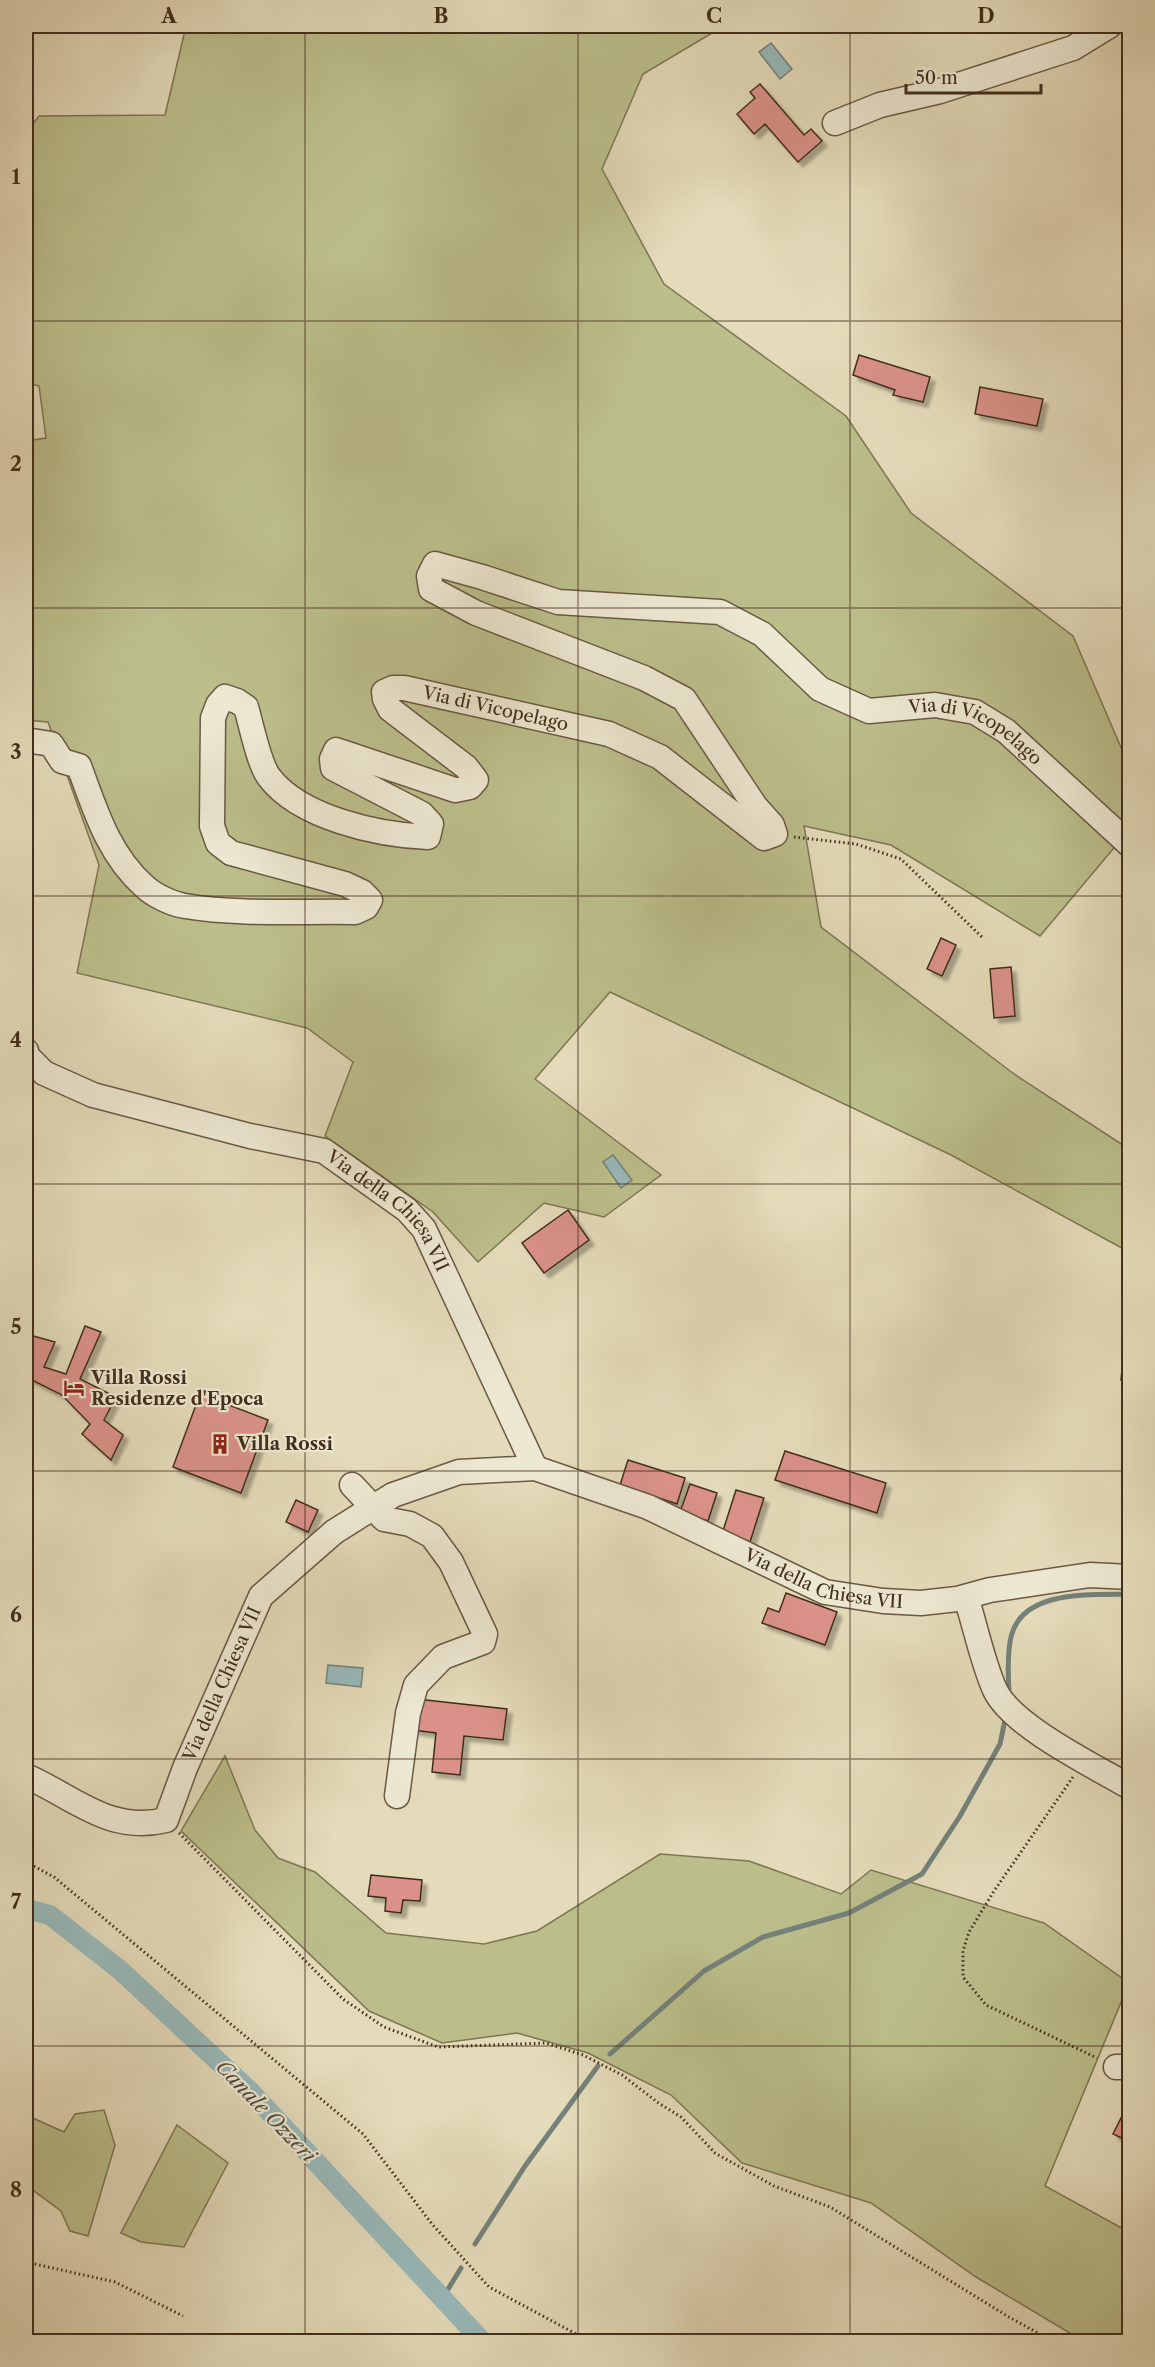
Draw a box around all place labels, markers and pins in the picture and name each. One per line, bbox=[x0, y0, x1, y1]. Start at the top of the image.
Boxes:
place label: Villa Rossi Residenze d'Epoca bbox=[90, 1367, 264, 1410]
hotel icon: Villa Rossi Residenze d'Epoca bbox=[62, 1376, 86, 1400]
building icon: Villa Rossi bbox=[208, 1432, 232, 1456]
place label: Villa Rossi bbox=[236, 1433, 333, 1455]

